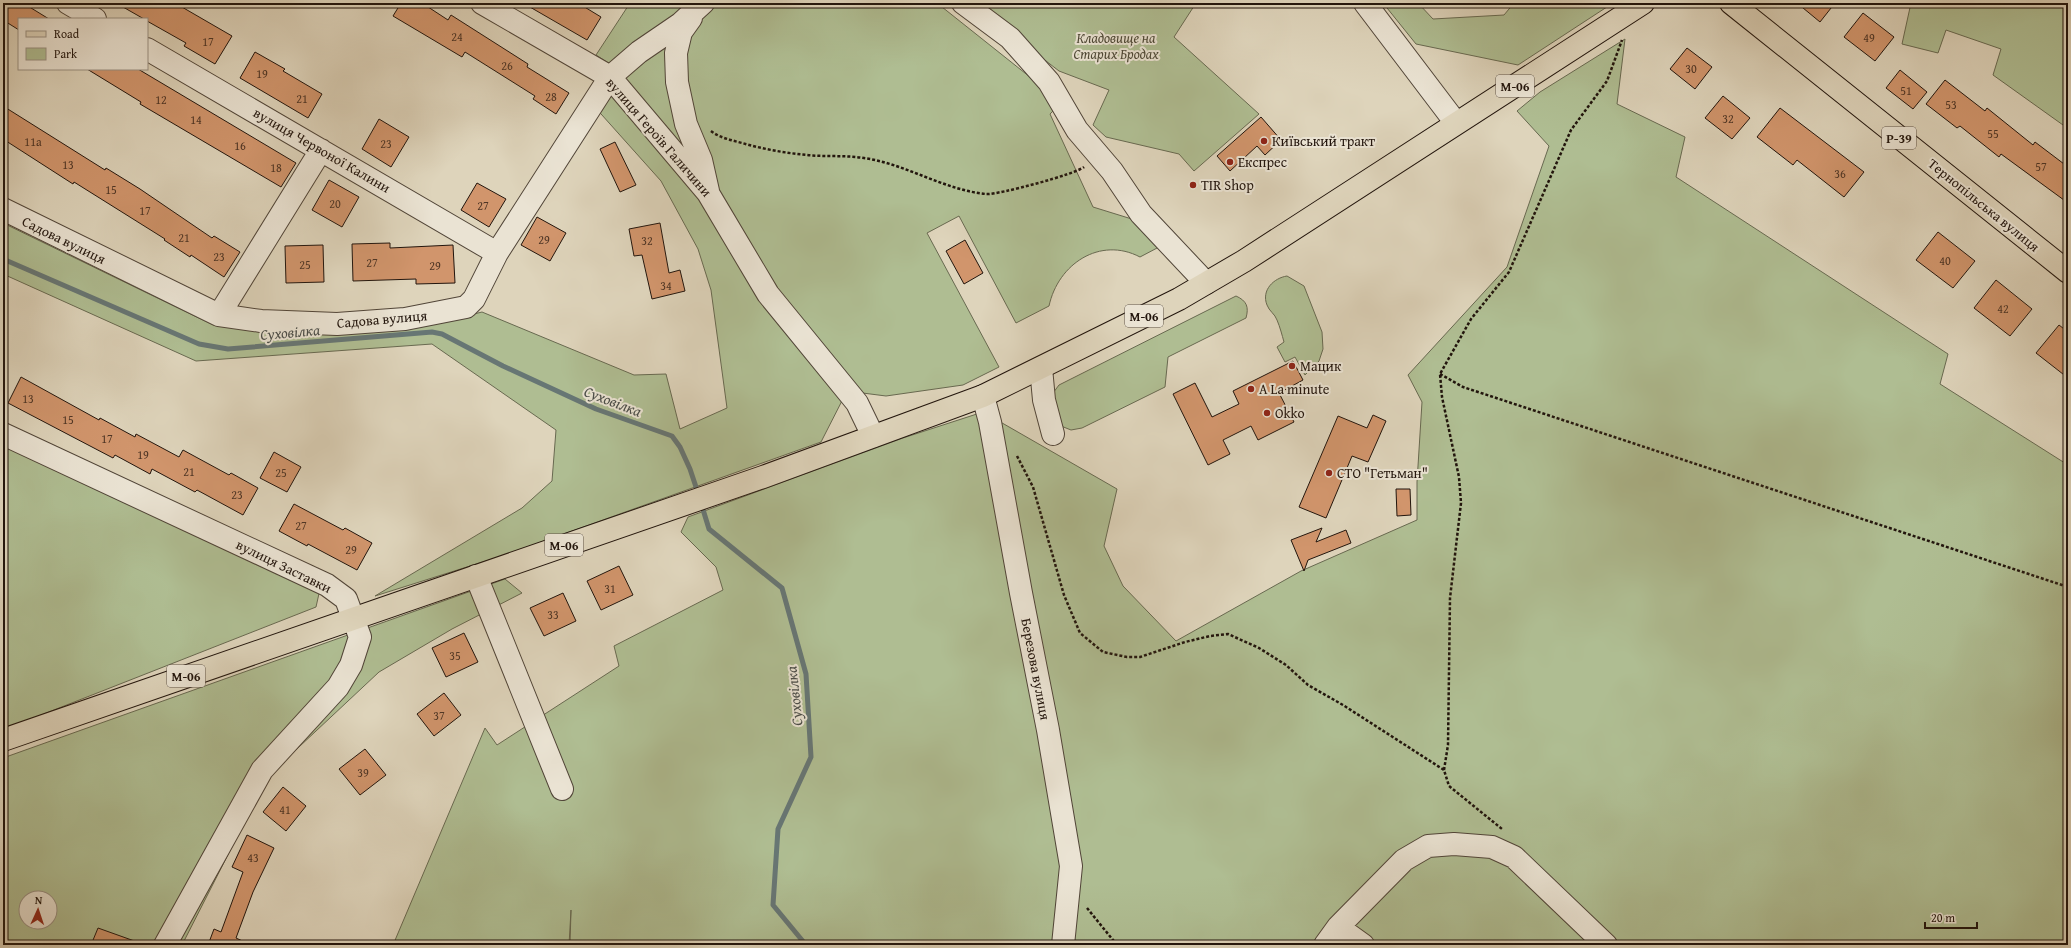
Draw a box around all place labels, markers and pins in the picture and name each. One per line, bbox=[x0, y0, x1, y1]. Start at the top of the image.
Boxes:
place label: Київський тракт bbox=[1272, 131, 1375, 151]
marker: Київський тракт bbox=[1259, 136, 1269, 146]
place label: Експрес bbox=[1238, 152, 1287, 172]
marker: Експрес bbox=[1225, 157, 1235, 167]
place label: TIR Shop bbox=[1201, 175, 1254, 195]
marker: TIR Shop bbox=[1188, 180, 1198, 190]
place label: Мацик bbox=[1300, 356, 1342, 376]
marker: Мацик bbox=[1287, 361, 1297, 371]
place label: A La minute bbox=[1259, 379, 1330, 399]
marker: A La minute bbox=[1246, 384, 1256, 394]
place label: Okko bbox=[1275, 403, 1305, 423]
marker: Okko bbox=[1262, 408, 1272, 418]
place label: СТО "Гетьман" bbox=[1337, 463, 1428, 483]
marker: СТО "Гетьман" bbox=[1324, 468, 1334, 478]

